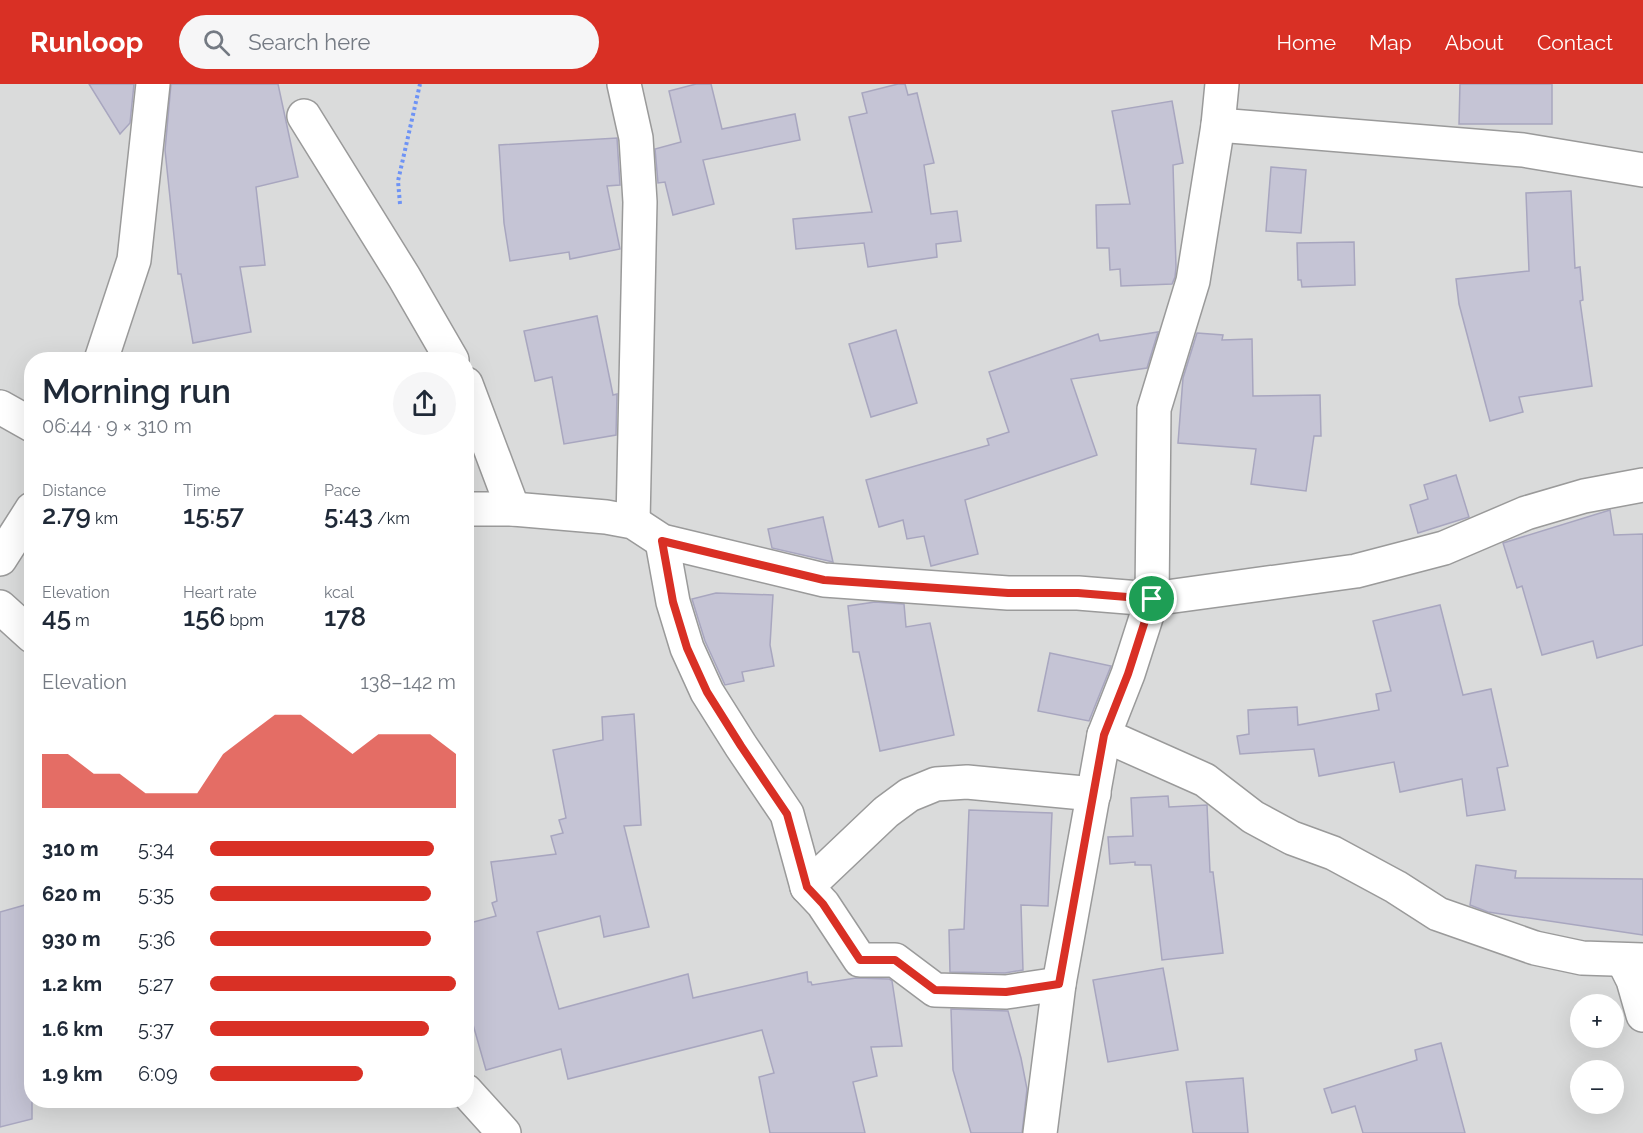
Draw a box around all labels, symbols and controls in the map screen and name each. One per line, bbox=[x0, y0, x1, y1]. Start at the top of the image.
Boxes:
search box bbox=[179, 15, 599, 69]
text: Runloop bbox=[30, 26, 143, 59]
icon: search bbox=[200, 26, 233, 59]
text: Search here bbox=[248, 29, 370, 55]
text: Home bbox=[1277, 30, 1336, 55]
text: Map bbox=[1369, 30, 1412, 55]
text: About bbox=[1445, 30, 1504, 55]
text: Contact bbox=[1537, 30, 1613, 55]
text: Morning run bbox=[42, 372, 231, 411]
button: share bbox=[393, 372, 456, 435]
text: 06:44 · 9 × 310 m bbox=[42, 414, 192, 438]
text: Distance bbox=[42, 481, 106, 500]
text: Time bbox=[183, 481, 220, 500]
text: Pace bbox=[324, 481, 361, 500]
text: 2.79 bbox=[42, 500, 91, 530]
text: 15:57 bbox=[183, 500, 244, 530]
text: 5:43 bbox=[324, 500, 373, 530]
text: km bbox=[91, 509, 118, 528]
text: /km bbox=[373, 509, 410, 528]
pin bbox=[1126, 573, 1177, 624]
icon: arrive bbox=[1135, 582, 1168, 615]
text: Elevation bbox=[42, 583, 110, 602]
text: Heart rate bbox=[183, 583, 257, 602]
text: kcal bbox=[324, 583, 354, 602]
text: 45 bbox=[42, 602, 71, 632]
text: 156 bbox=[183, 602, 225, 632]
text: 178 bbox=[324, 602, 366, 632]
text: m bbox=[71, 611, 90, 630]
text: bpm bbox=[225, 611, 264, 630]
text: Elevation bbox=[42, 670, 127, 694]
text: 138–142 m bbox=[360, 670, 456, 694]
text: 310 m bbox=[42, 837, 99, 861]
text: 5:34 bbox=[138, 837, 174, 861]
text: 620 m bbox=[42, 882, 101, 906]
text: 5:35 bbox=[138, 882, 174, 906]
text: 930 m bbox=[42, 927, 101, 951]
text: 5:36 bbox=[138, 927, 175, 951]
text: 1.2 km bbox=[42, 972, 102, 996]
text: 5:27 bbox=[138, 972, 174, 996]
map controls bbox=[1570, 994, 1624, 1114]
button: + bbox=[1570, 994, 1624, 1048]
text: 1.6 km bbox=[42, 1017, 103, 1041]
text: 5:37 bbox=[138, 1017, 174, 1041]
button: − bbox=[1570, 1060, 1624, 1114]
text: 1.9 km bbox=[42, 1062, 103, 1086]
text: 6:09 bbox=[138, 1062, 178, 1086]

